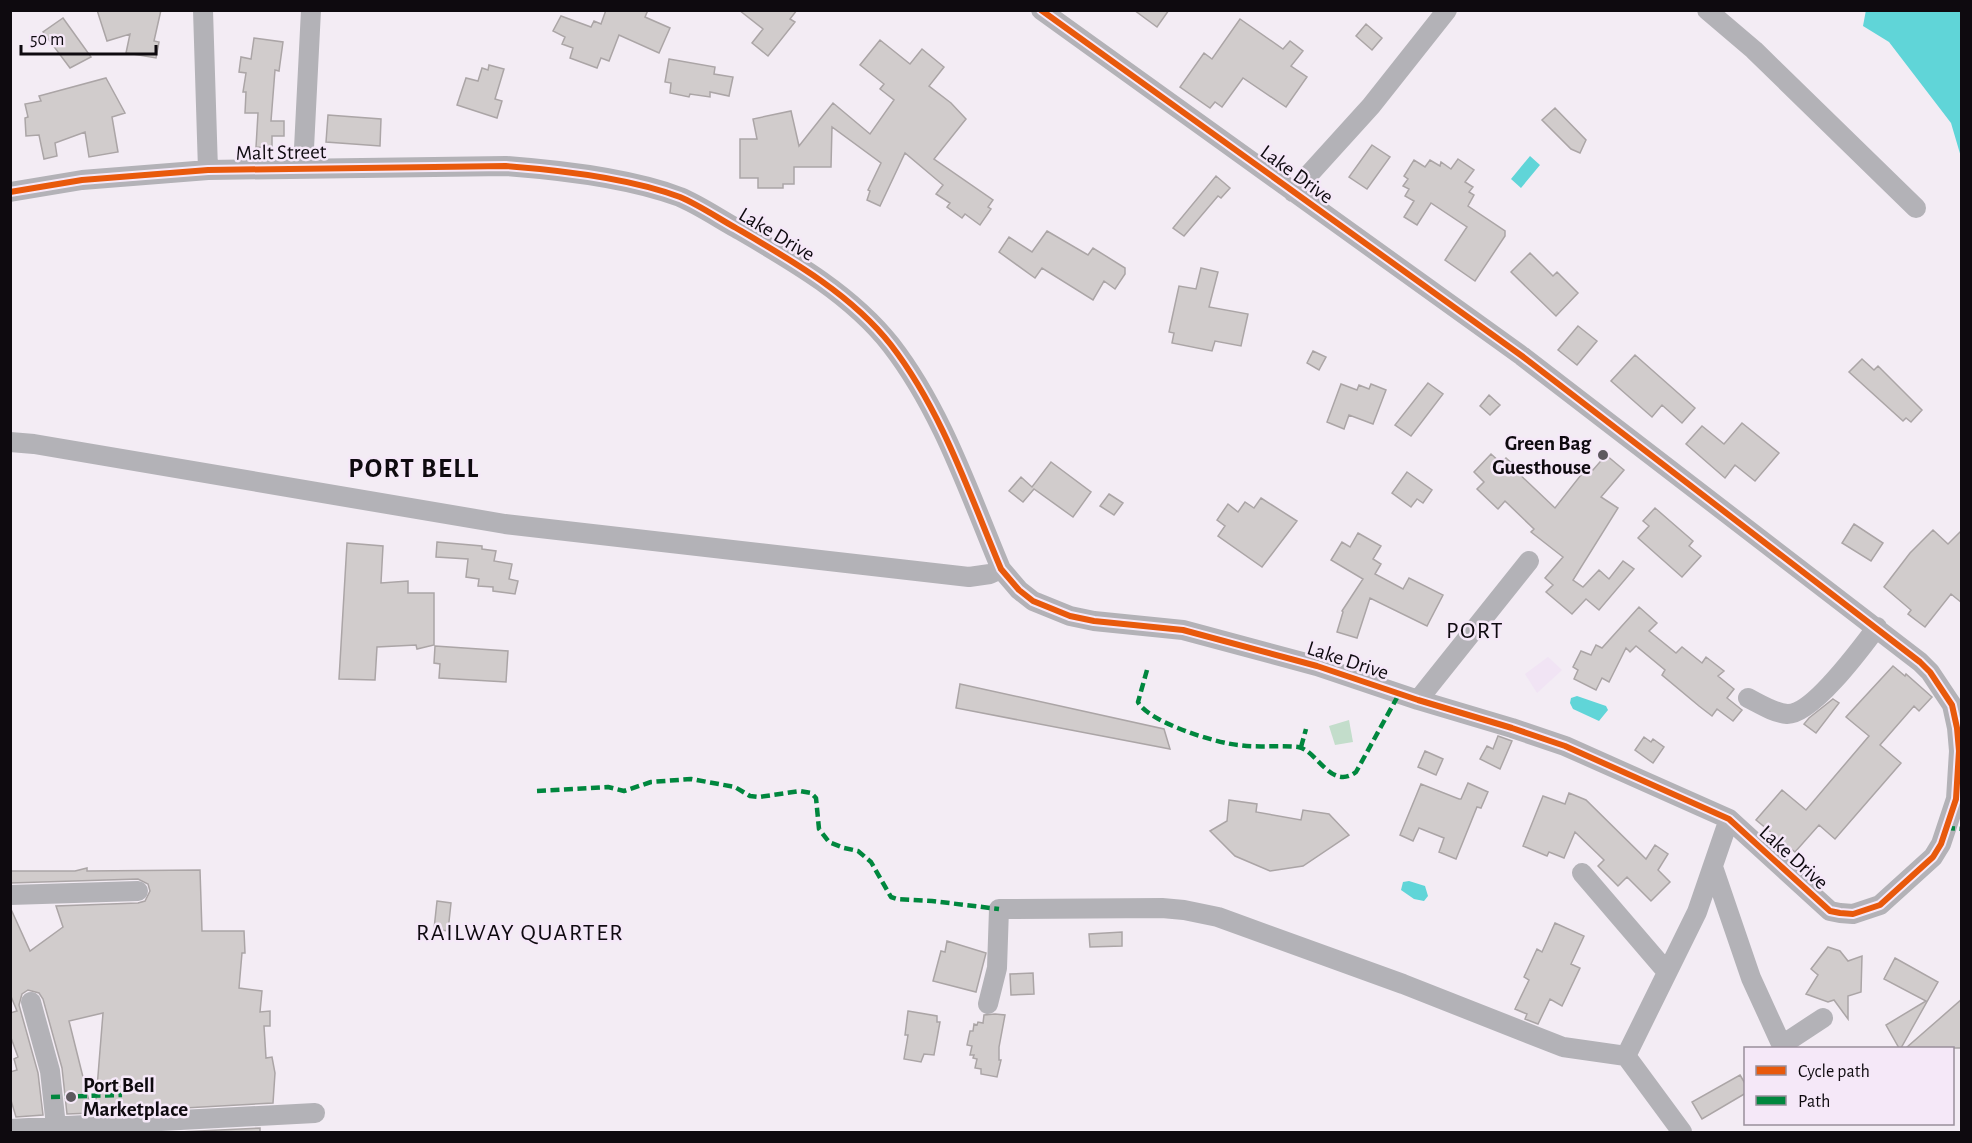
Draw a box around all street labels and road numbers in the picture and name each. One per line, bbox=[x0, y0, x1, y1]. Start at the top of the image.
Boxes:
street label: Malt Street bbox=[235, 141, 327, 164]
street label: Lake Drive bbox=[1256, 141, 1337, 208]
street label: Lake Drive bbox=[735, 204, 818, 265]
street label: Lake Drive bbox=[1304, 637, 1391, 684]
street label: Lake Drive bbox=[1755, 821, 1832, 893]

